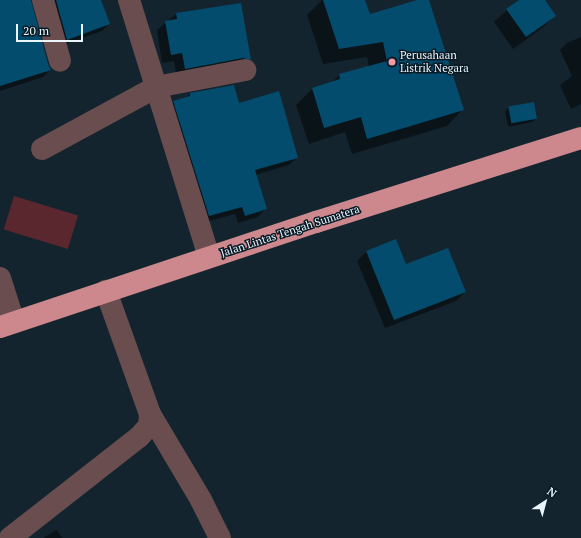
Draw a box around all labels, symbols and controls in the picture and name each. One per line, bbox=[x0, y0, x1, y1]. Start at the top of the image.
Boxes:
scale bar bbox=[18, 16, 85, 42]
text: 20 m bbox=[23, 23, 49, 38]
place label: Perusahaan Listrik Negara bbox=[400, 49, 469, 75]
marker: Perusahaan Listrik Negara bbox=[387, 57, 397, 67]
street label: Jalan Lintas Tengah Sumatera bbox=[219, 202, 361, 260]
north arrow bbox=[525, 482, 565, 522]
text: N bbox=[545, 484, 560, 500]

